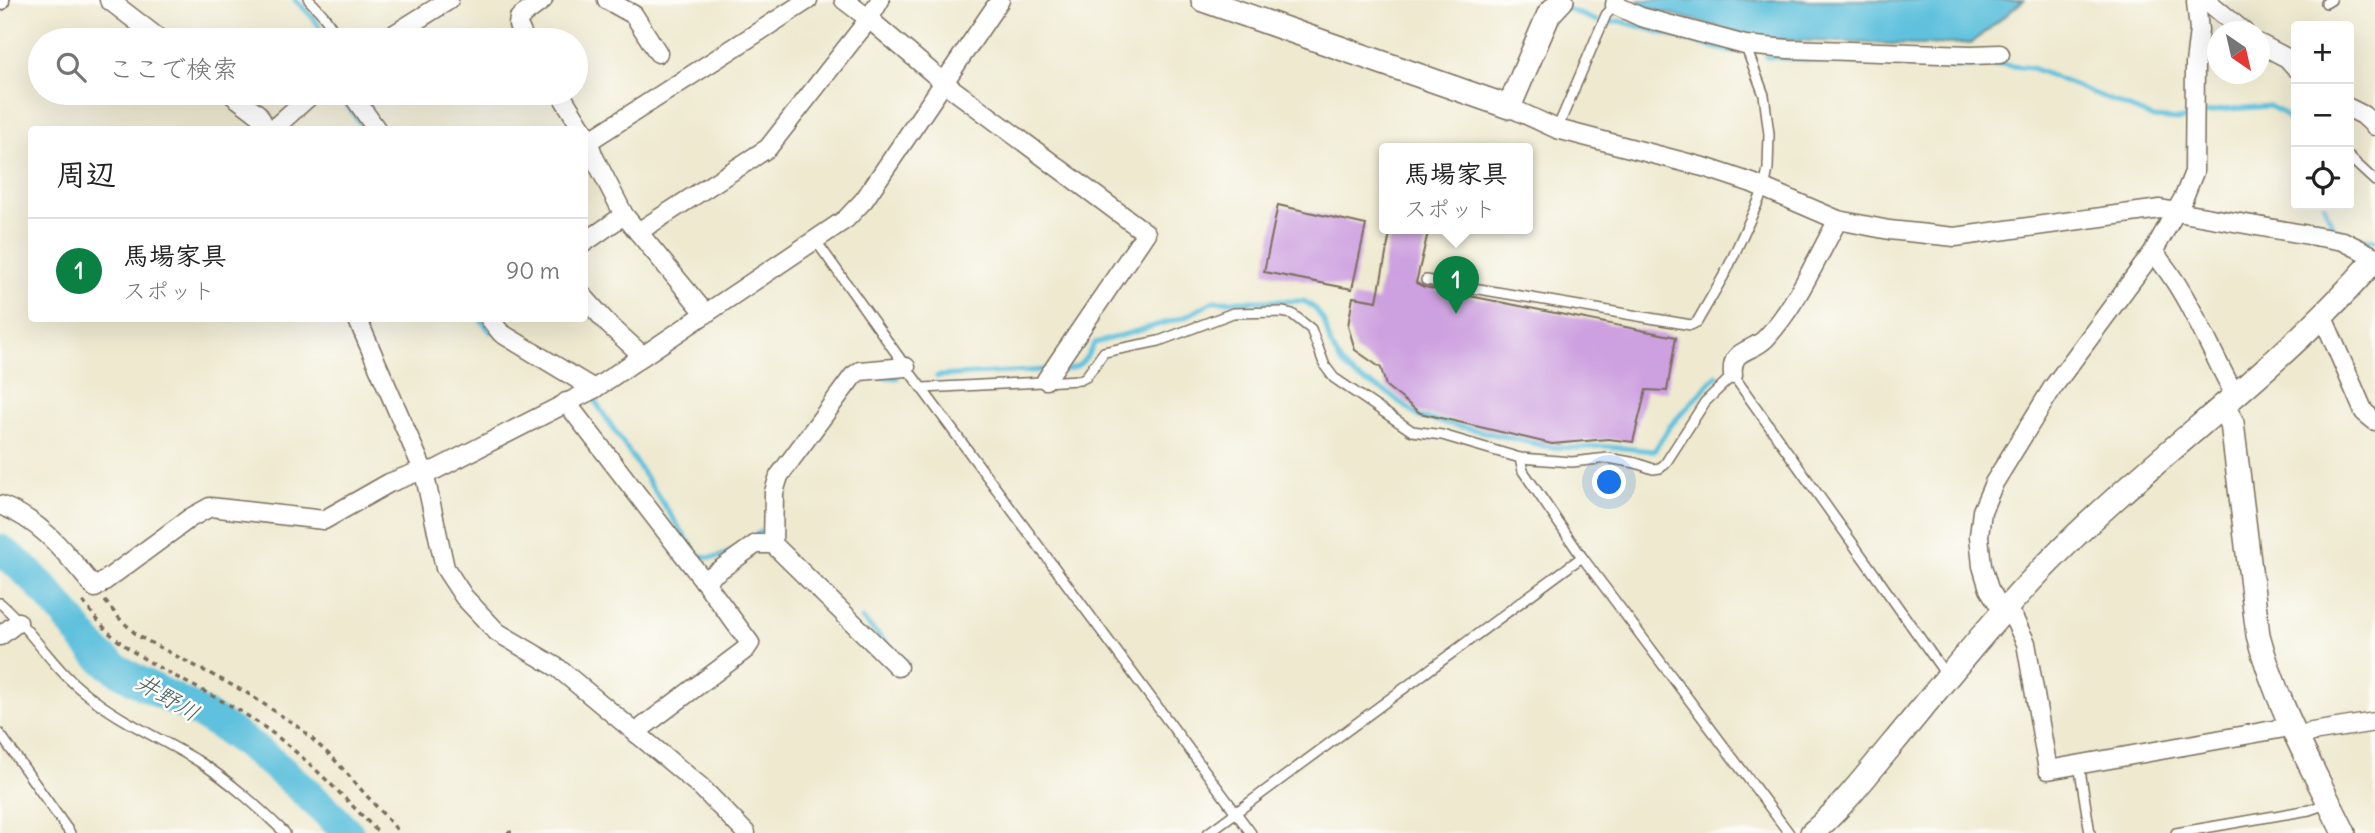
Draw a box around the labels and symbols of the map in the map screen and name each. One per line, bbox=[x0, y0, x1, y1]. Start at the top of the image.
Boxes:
north arrow bbox=[2207, 21, 2270, 84]
pin: 1 bbox=[1433, 256, 1479, 314]
your location bbox=[1592, 465, 1626, 499]
water label: 井野川 bbox=[131, 667, 205, 727]

